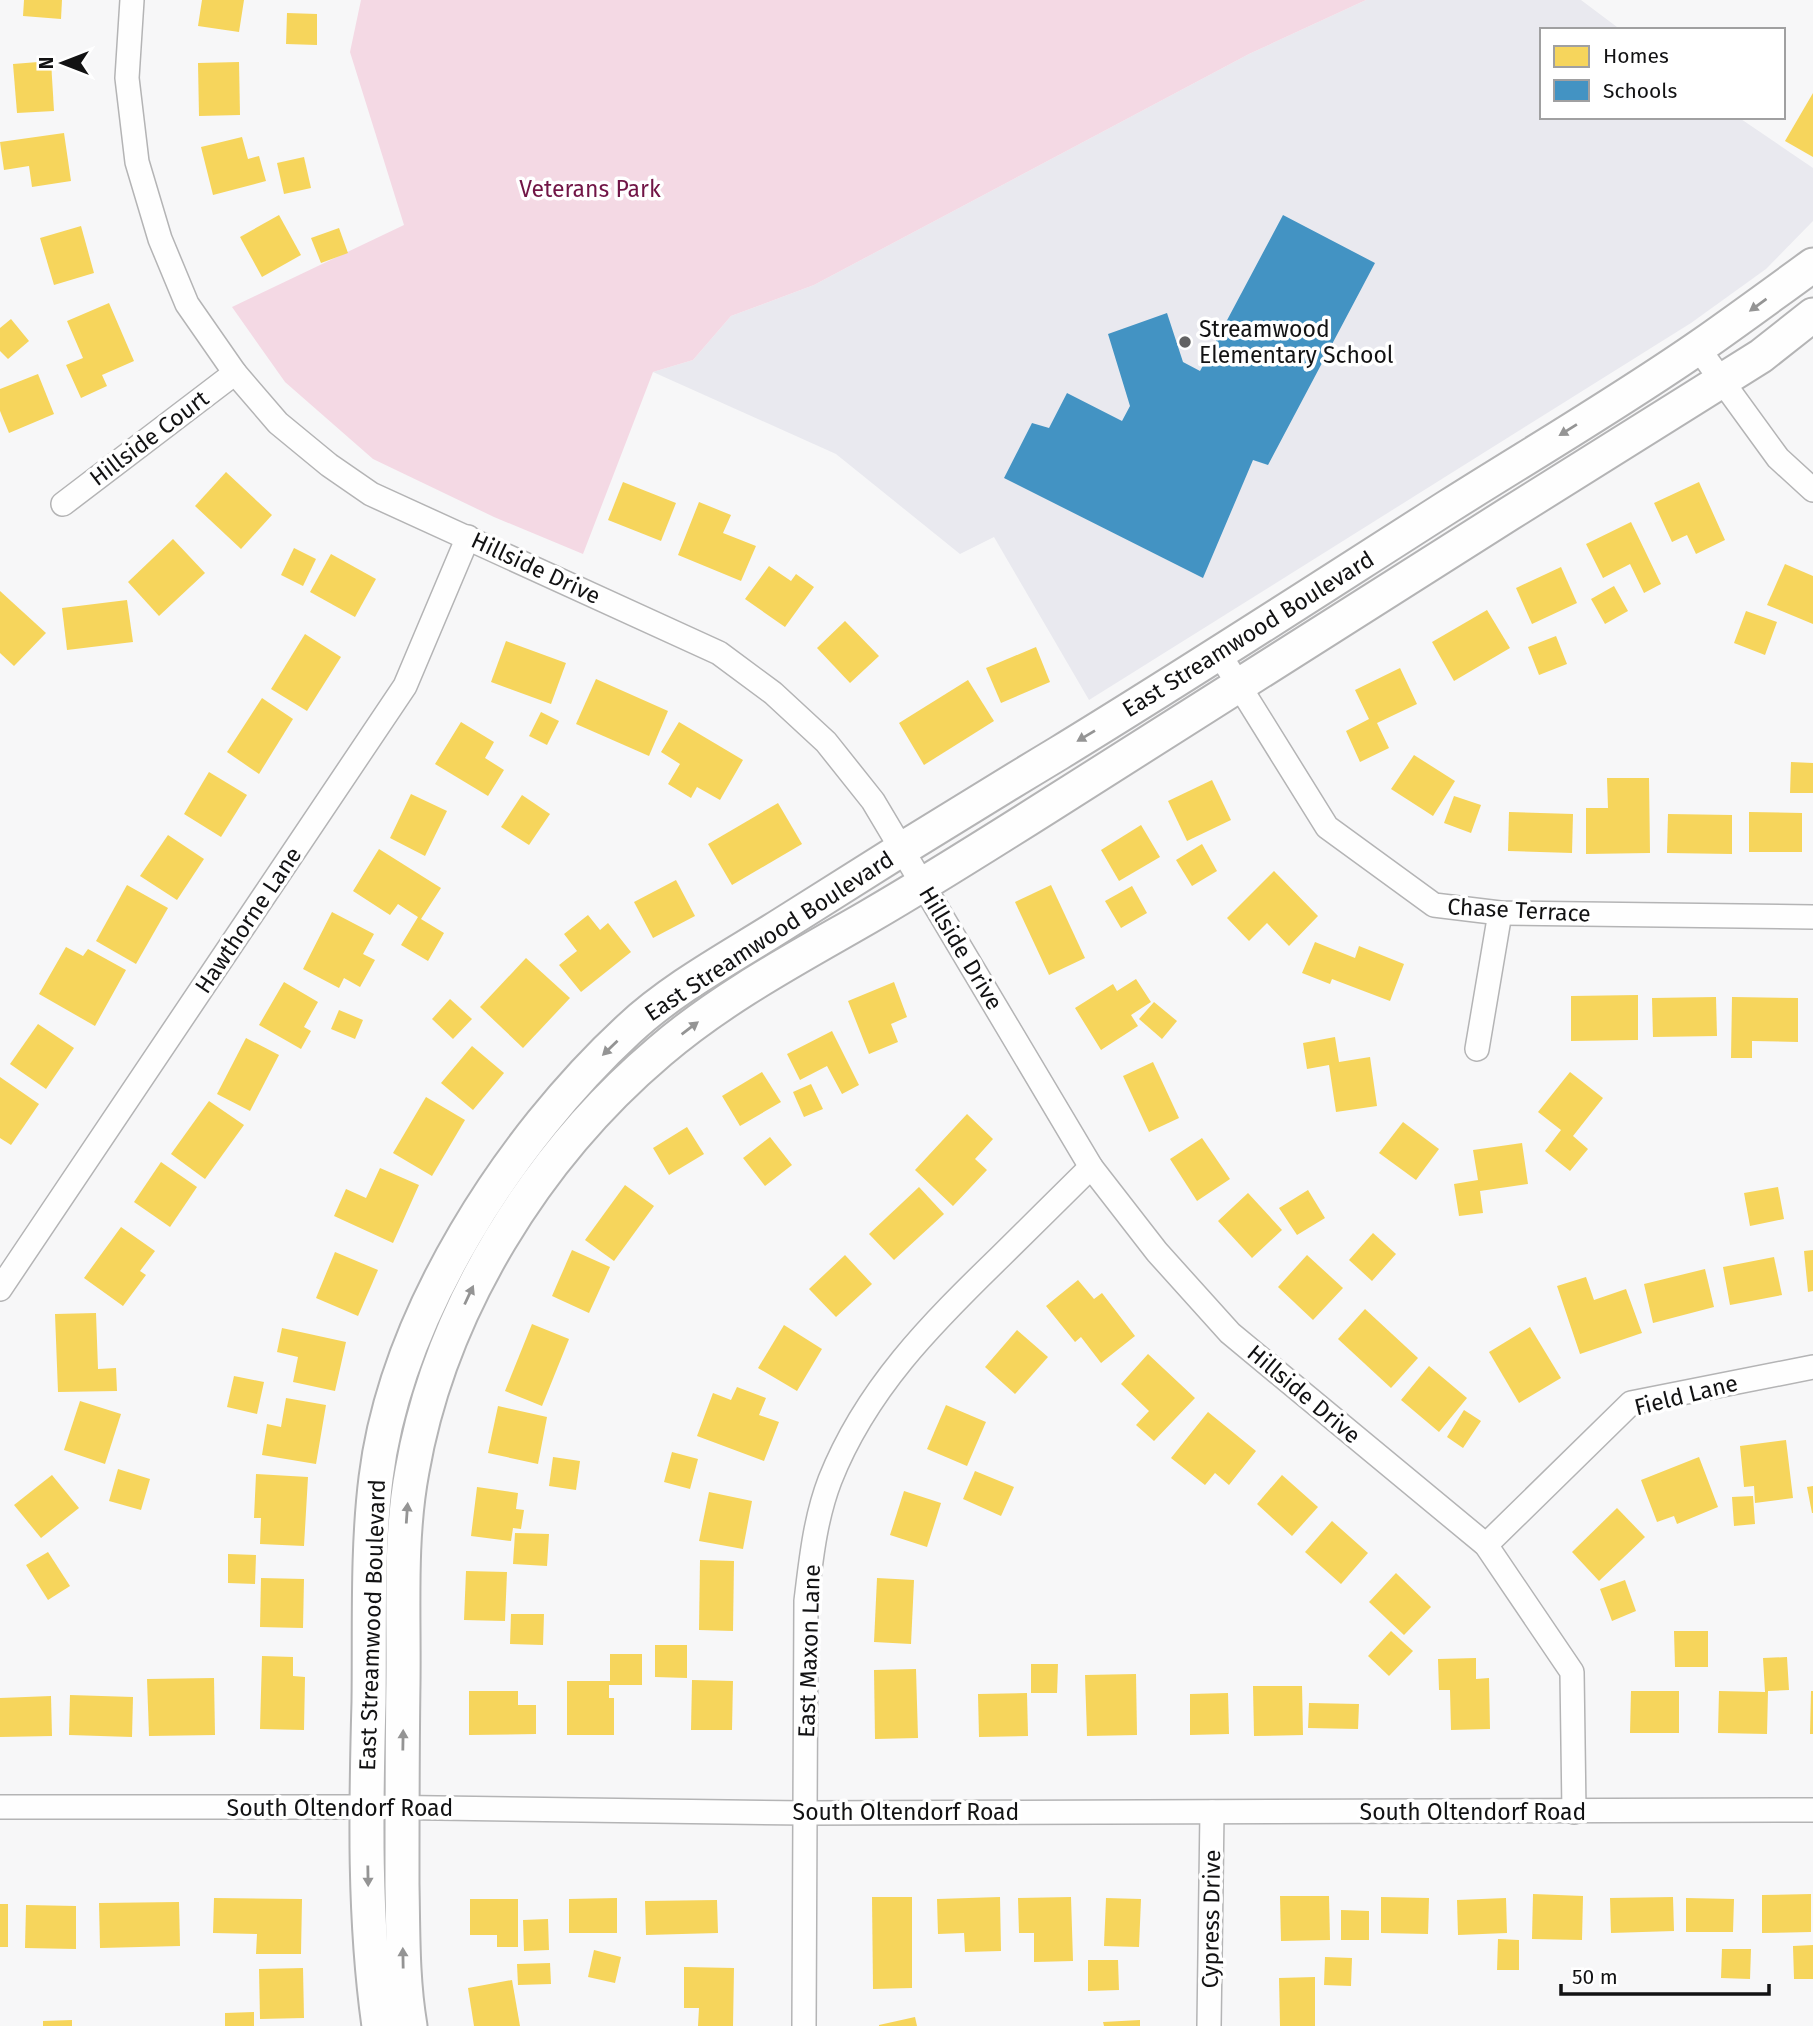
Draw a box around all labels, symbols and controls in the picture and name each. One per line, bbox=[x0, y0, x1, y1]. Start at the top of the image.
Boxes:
north arrow bbox=[28, 28, 98, 98]
legend bbox=[1540, 28, 1785, 119]
text: Homes bbox=[1603, 43, 1669, 69]
text: N bbox=[35, 57, 58, 69]
text: Schools bbox=[1603, 78, 1677, 104]
park label: Veterans Park bbox=[519, 175, 661, 203]
one-way arrow bbox=[1749, 298, 1767, 312]
place label: Streamwood Elementary School bbox=[1199, 315, 1394, 369]
marker: Streamwood Elementary School bbox=[1177, 334, 1193, 350]
street label: Hillside Court bbox=[84, 384, 215, 492]
one-way arrow bbox=[1558, 424, 1578, 437]
street label: Hillside Drive bbox=[467, 526, 605, 610]
street label: East Streamwood Boulevard bbox=[1117, 545, 1379, 723]
one-way arrow bbox=[1077, 730, 1096, 742]
street label: Hawthorne Lane bbox=[189, 842, 307, 998]
street label: East Streamwood Boulevard bbox=[639, 845, 899, 1027]
street label: Hillside Drive bbox=[913, 881, 1009, 1015]
street label: Chase Terrace bbox=[1447, 892, 1591, 928]
one-way arrow bbox=[680, 1020, 698, 1035]
one-way arrow bbox=[602, 1039, 618, 1056]
one-way arrow bbox=[464, 1285, 475, 1306]
street label: Hillside Drive bbox=[1242, 1339, 1366, 1449]
street label: Field Lane bbox=[1631, 1369, 1741, 1421]
street label: East Streamwood Boulevard bbox=[353, 1479, 391, 1771]
one-way arrow bbox=[402, 1502, 413, 1524]
street label: East Maxon Lane bbox=[792, 1564, 826, 1738]
one-way arrow bbox=[397, 1729, 408, 1751]
street label: South Oltendorf Road bbox=[227, 1794, 453, 1822]
street label: South Oltendorf Road bbox=[793, 1798, 1019, 1826]
street label: South Oltendorf Road bbox=[1360, 1798, 1586, 1826]
street label: Cypress Drive bbox=[1196, 1849, 1226, 1989]
one-way arrow bbox=[362, 1865, 374, 1887]
one-way arrow bbox=[397, 1947, 409, 1969]
scale bar bbox=[1561, 1952, 1769, 1996]
text: 50 m bbox=[1572, 1964, 1618, 1990]

